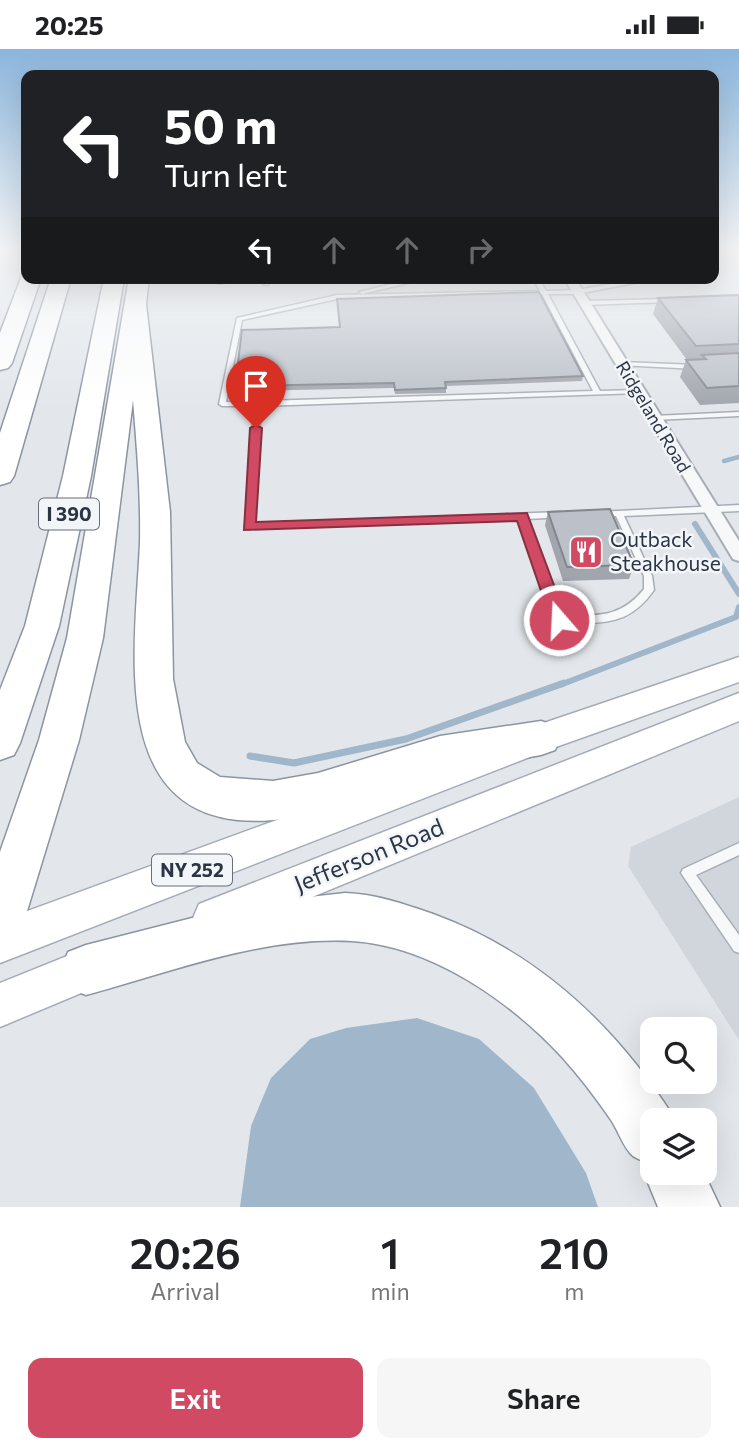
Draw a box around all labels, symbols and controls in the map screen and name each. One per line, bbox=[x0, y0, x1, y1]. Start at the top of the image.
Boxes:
text: 20:25 bbox=[35, 9, 104, 40]
text: 50 m bbox=[164, 94, 277, 154]
icon: left bbox=[49, 98, 140, 189]
text: Turn left bbox=[164, 154, 288, 194]
icon: left bbox=[242, 231, 280, 269]
icon: ahead bbox=[315, 231, 353, 269]
icon: ahead bbox=[388, 231, 426, 269]
icon: right bbox=[461, 231, 499, 269]
pin bbox=[226, 356, 286, 428]
street label: Ridgeland Road bbox=[612, 357, 696, 476]
icon: arrive bbox=[237, 367, 275, 405]
road number: I 390 bbox=[39, 499, 99, 529]
place label: Outback Steakhouse bbox=[610, 526, 721, 575]
restaurant icon: Outback Steakhouse bbox=[567, 533, 605, 571]
position arrow bbox=[522, 583, 596, 657]
street label: Jefferson Road bbox=[289, 811, 447, 898]
road number: NY 252 bbox=[152, 855, 232, 885]
map controls bbox=[640, 1017, 717, 1185]
button: search bbox=[640, 1017, 717, 1094]
button: layers bbox=[640, 1108, 717, 1185]
text: 20:26 bbox=[130, 1226, 241, 1278]
text: 1 bbox=[381, 1226, 399, 1278]
text: 210 bbox=[539, 1226, 609, 1278]
text: Arrival bbox=[150, 1277, 220, 1305]
text: min bbox=[370, 1277, 410, 1305]
text: m bbox=[564, 1277, 584, 1305]
button: Exit bbox=[28, 1358, 363, 1438]
button: Share bbox=[377, 1358, 711, 1438]

